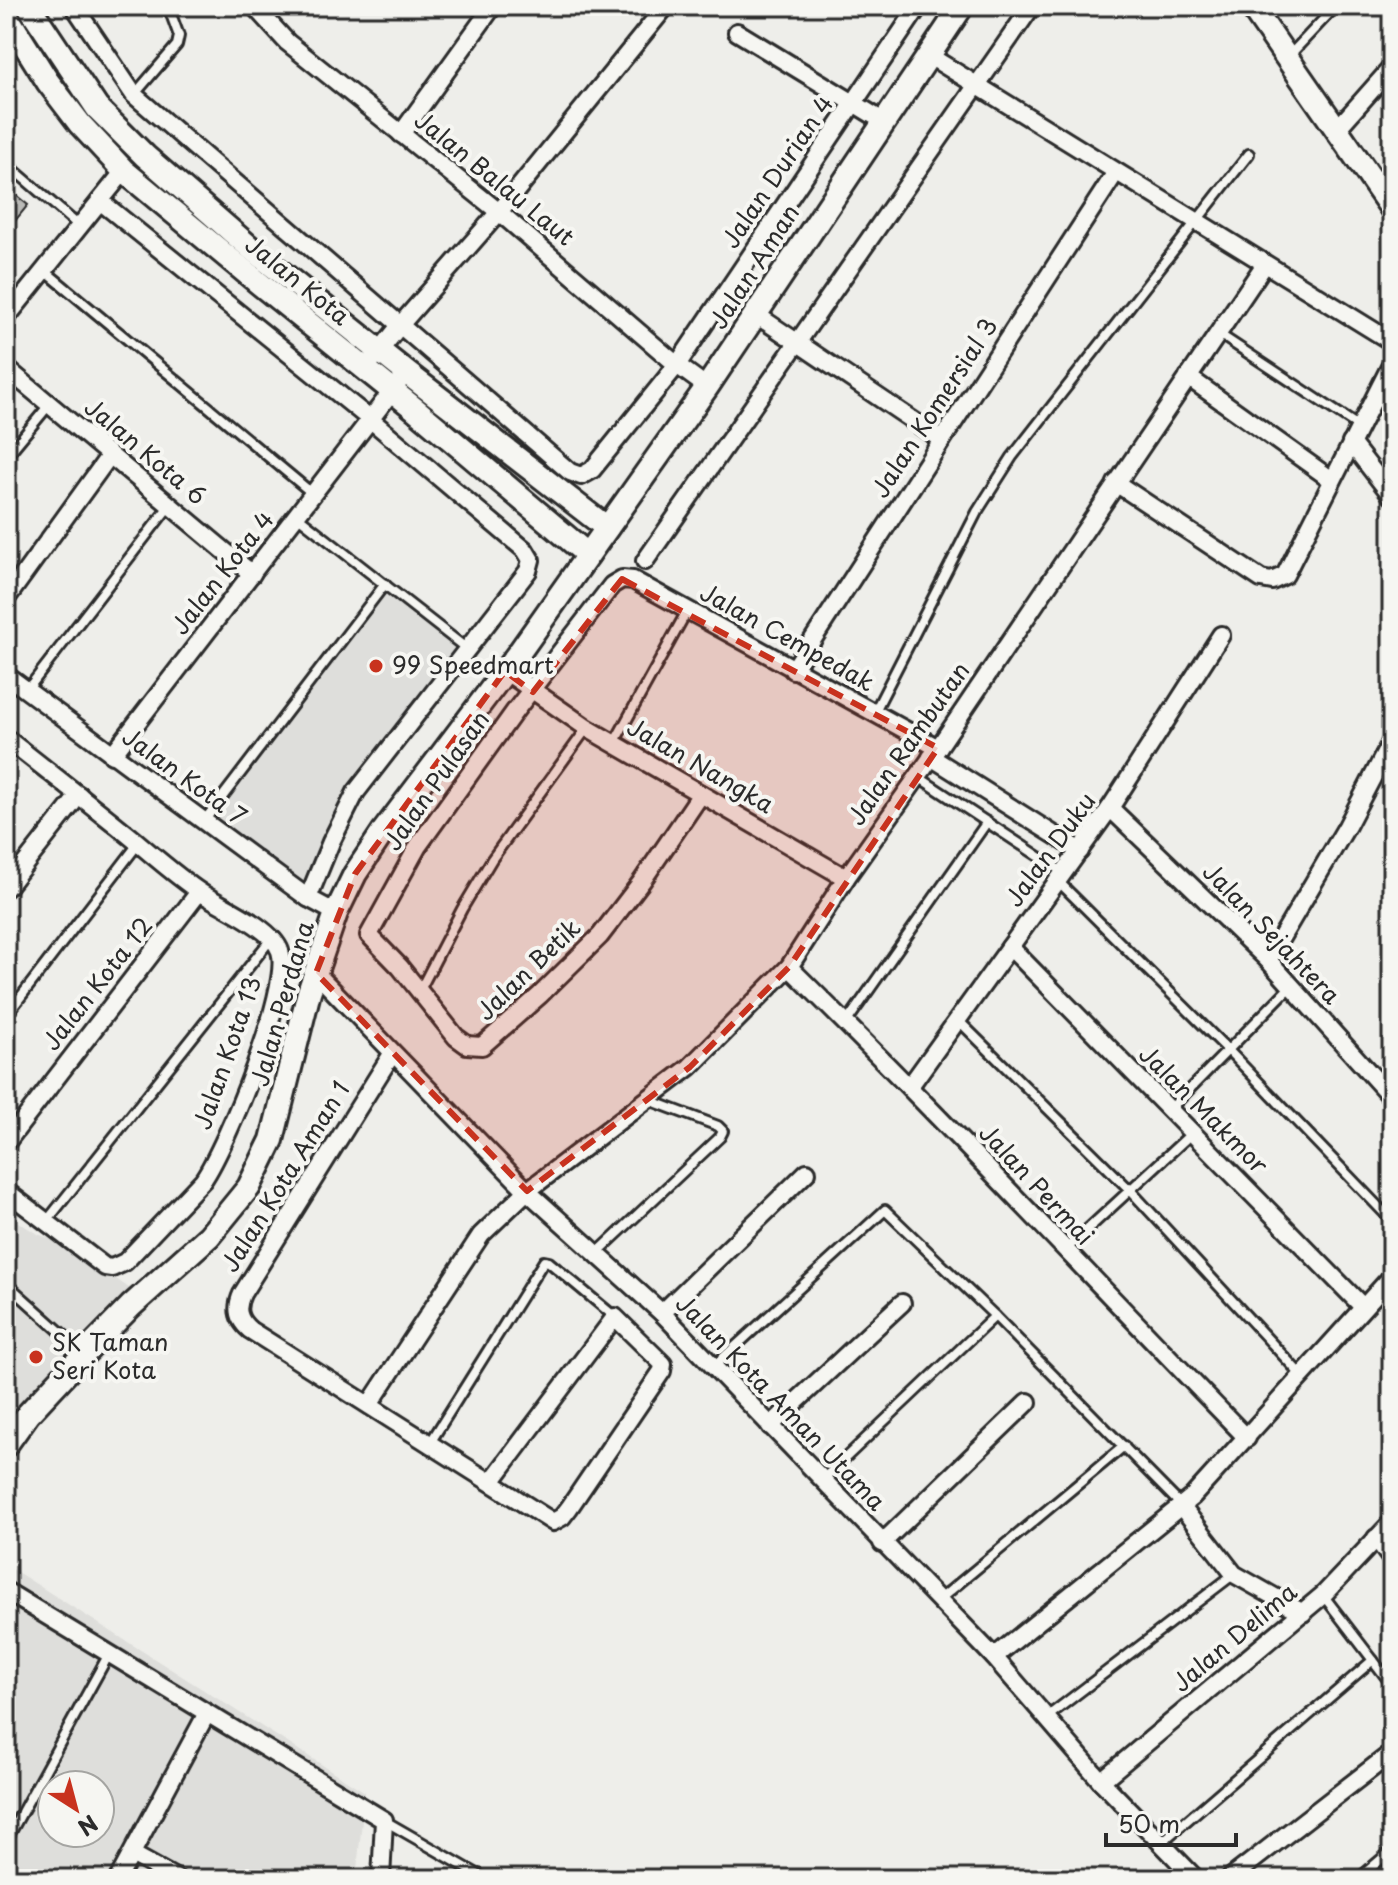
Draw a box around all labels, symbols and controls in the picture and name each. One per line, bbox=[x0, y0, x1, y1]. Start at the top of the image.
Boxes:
street label: Jalan Durian 4 bbox=[712, 87, 841, 255]
street label: Jalan Balau Laut bbox=[407, 102, 583, 254]
street label: Jalan Aman bbox=[699, 196, 807, 335]
street label: Jalan Kota bbox=[238, 226, 358, 333]
street label: Jalan Komersial 3 bbox=[862, 310, 1005, 504]
street label: Jalan Kota 6 bbox=[77, 389, 215, 512]
street label: Jalan Kota 4 bbox=[162, 502, 281, 641]
street label: Jalan Cempedak bbox=[694, 573, 882, 699]
place label: 99 Speedmart bbox=[392, 646, 554, 682]
street label: Jalan Rambutan bbox=[837, 654, 977, 832]
marker: 99 Speedmart bbox=[367, 657, 385, 675]
street label: Jalan Pulasan bbox=[374, 703, 497, 857]
street label: Jalan Nangka bbox=[621, 708, 782, 821]
street label: Jalan Kota 7 bbox=[115, 718, 255, 833]
street label: Jalan Duku bbox=[995, 784, 1103, 914]
street label: Jalan Sejahtera bbox=[1195, 854, 1350, 1012]
street label: Jalan Kota 12 bbox=[33, 908, 160, 1057]
street label: Jalan Betik bbox=[467, 909, 588, 1028]
street label: Jalan Perdana bbox=[240, 917, 322, 1090]
street label: Jalan Kota 13 bbox=[183, 971, 269, 1134]
street label: Jalan Makmor bbox=[1132, 1036, 1277, 1181]
street label: Jalan Kota Aman 1 bbox=[211, 1074, 358, 1278]
street label: Jalan Permai bbox=[972, 1115, 1103, 1252]
street label: Jalan Kota Aman Utama bbox=[668, 1285, 895, 1518]
place label: SK Taman Seri Kota bbox=[52, 1323, 168, 1387]
marker: SK Taman Seri Kota bbox=[27, 1348, 45, 1366]
street label: Jalan Delima bbox=[1163, 1573, 1304, 1699]
north arrow bbox=[36, 1769, 116, 1849]
scale bar bbox=[1106, 1797, 1236, 1847]
text: 50 m bbox=[1118, 1805, 1180, 1841]
text: N bbox=[72, 1808, 105, 1845]

